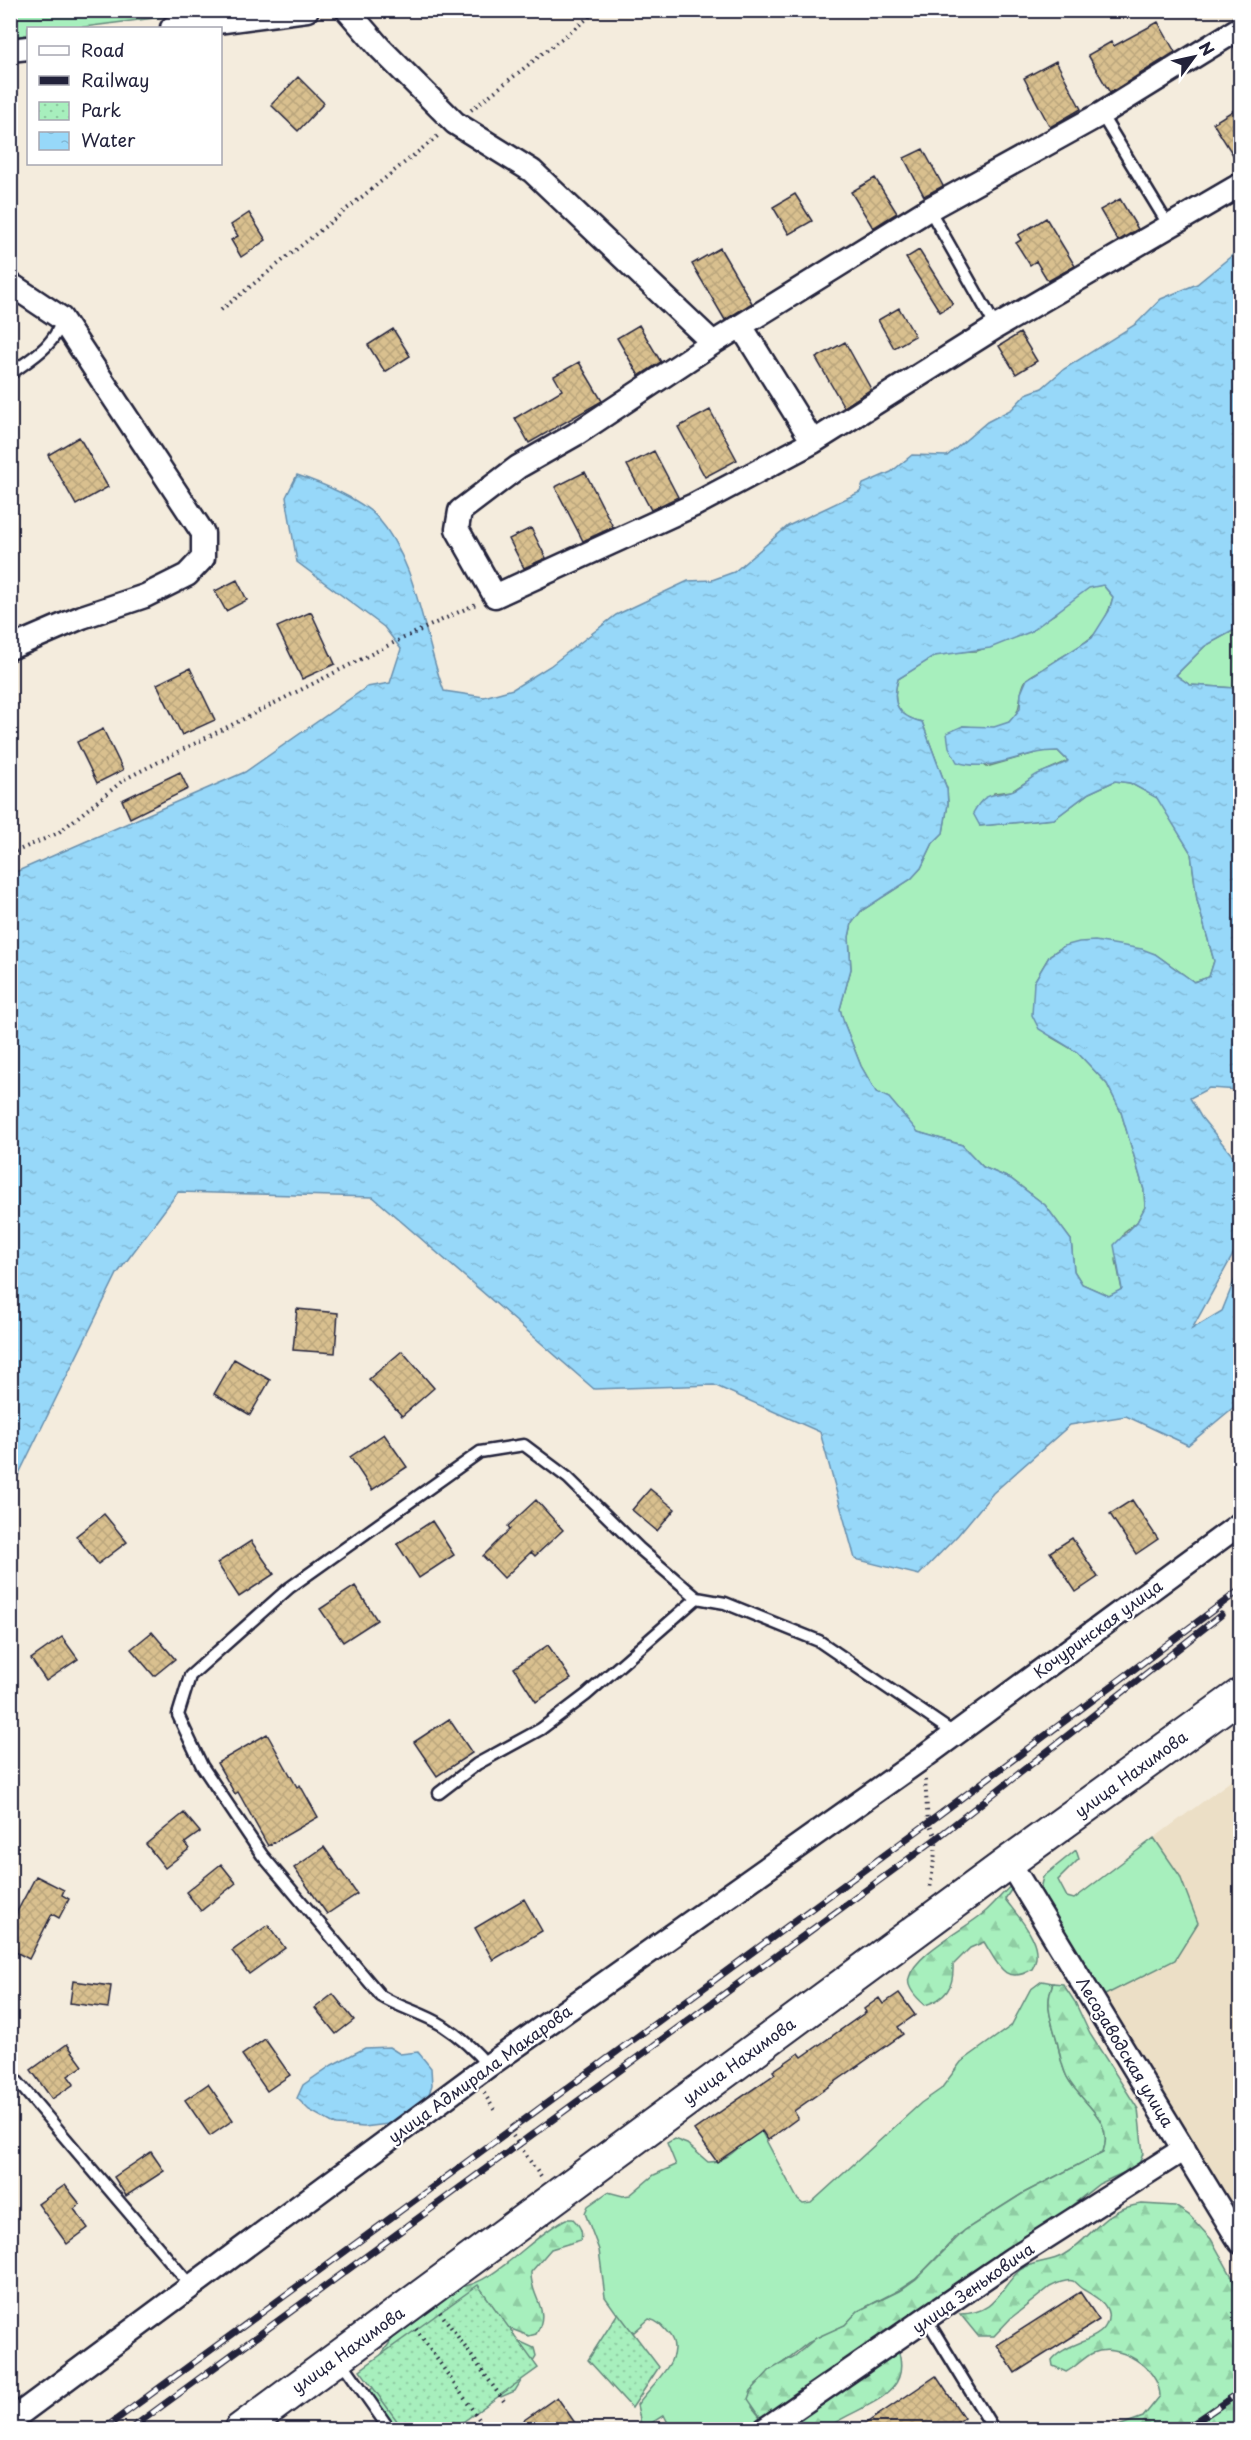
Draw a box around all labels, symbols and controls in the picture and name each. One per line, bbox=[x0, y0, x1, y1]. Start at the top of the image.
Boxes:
legend bbox=[27, 27, 222, 165]
north arrow bbox=[1164, 27, 1224, 87]
text: Road bbox=[81, 36, 125, 63]
text: N bbox=[1194, 36, 1221, 60]
text: Railway bbox=[81, 66, 149, 93]
text: Park bbox=[81, 96, 121, 123]
text: Water bbox=[81, 126, 136, 153]
street label: Кочуринская улица bbox=[1028, 1573, 1167, 1683]
street label: улица Нахимова bbox=[1069, 1724, 1192, 1822]
street label: Лесозаводская улица bbox=[1071, 1972, 1180, 2131]
street label: улица Адмирала Макарова bbox=[383, 1998, 576, 2148]
street label: улица Нахимова bbox=[677, 2011, 800, 2109]
street label: улица Зеньковича bbox=[907, 2236, 1038, 2338]
street label: улица Нахимова bbox=[286, 2300, 409, 2398]

